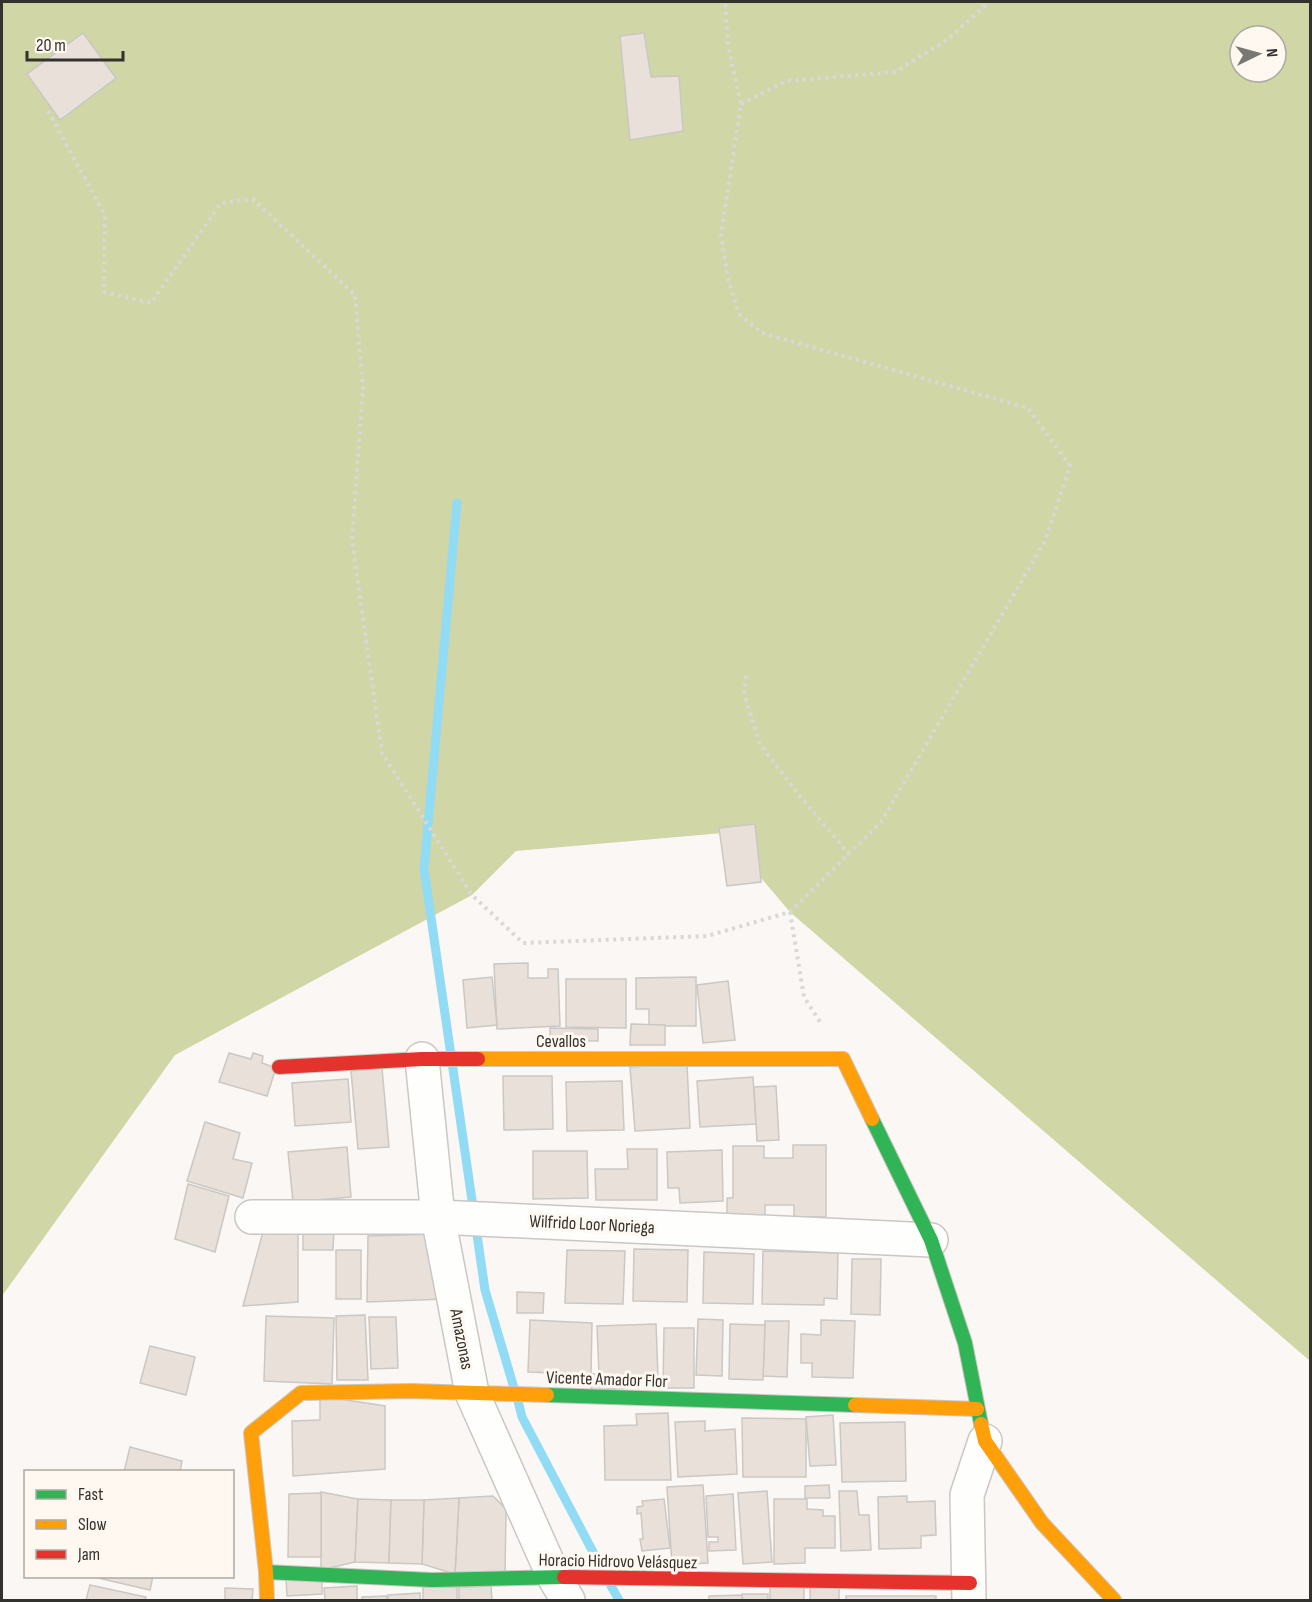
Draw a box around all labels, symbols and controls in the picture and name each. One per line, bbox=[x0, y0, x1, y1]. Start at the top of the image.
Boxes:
scale bar bbox=[27, 24, 123, 62]
north arrow bbox=[1228, 24, 1288, 84]
text: 20 m bbox=[36, 35, 66, 56]
text: N bbox=[1262, 48, 1281, 58]
street label: Cevallos bbox=[536, 1031, 586, 1052]
street label: Wilfrido Loor Noriega bbox=[529, 1211, 655, 1238]
street label: Amazonas bbox=[445, 1306, 478, 1371]
street label: Vicente Amador Flor bbox=[546, 1367, 668, 1392]
legend bbox=[24, 1470, 234, 1578]
text: Fast bbox=[78, 1484, 104, 1505]
text: Slow bbox=[78, 1514, 107, 1535]
text: Jam bbox=[77, 1544, 100, 1565]
street label: Horacio Hidrovo Velásquez bbox=[538, 1550, 698, 1573]

